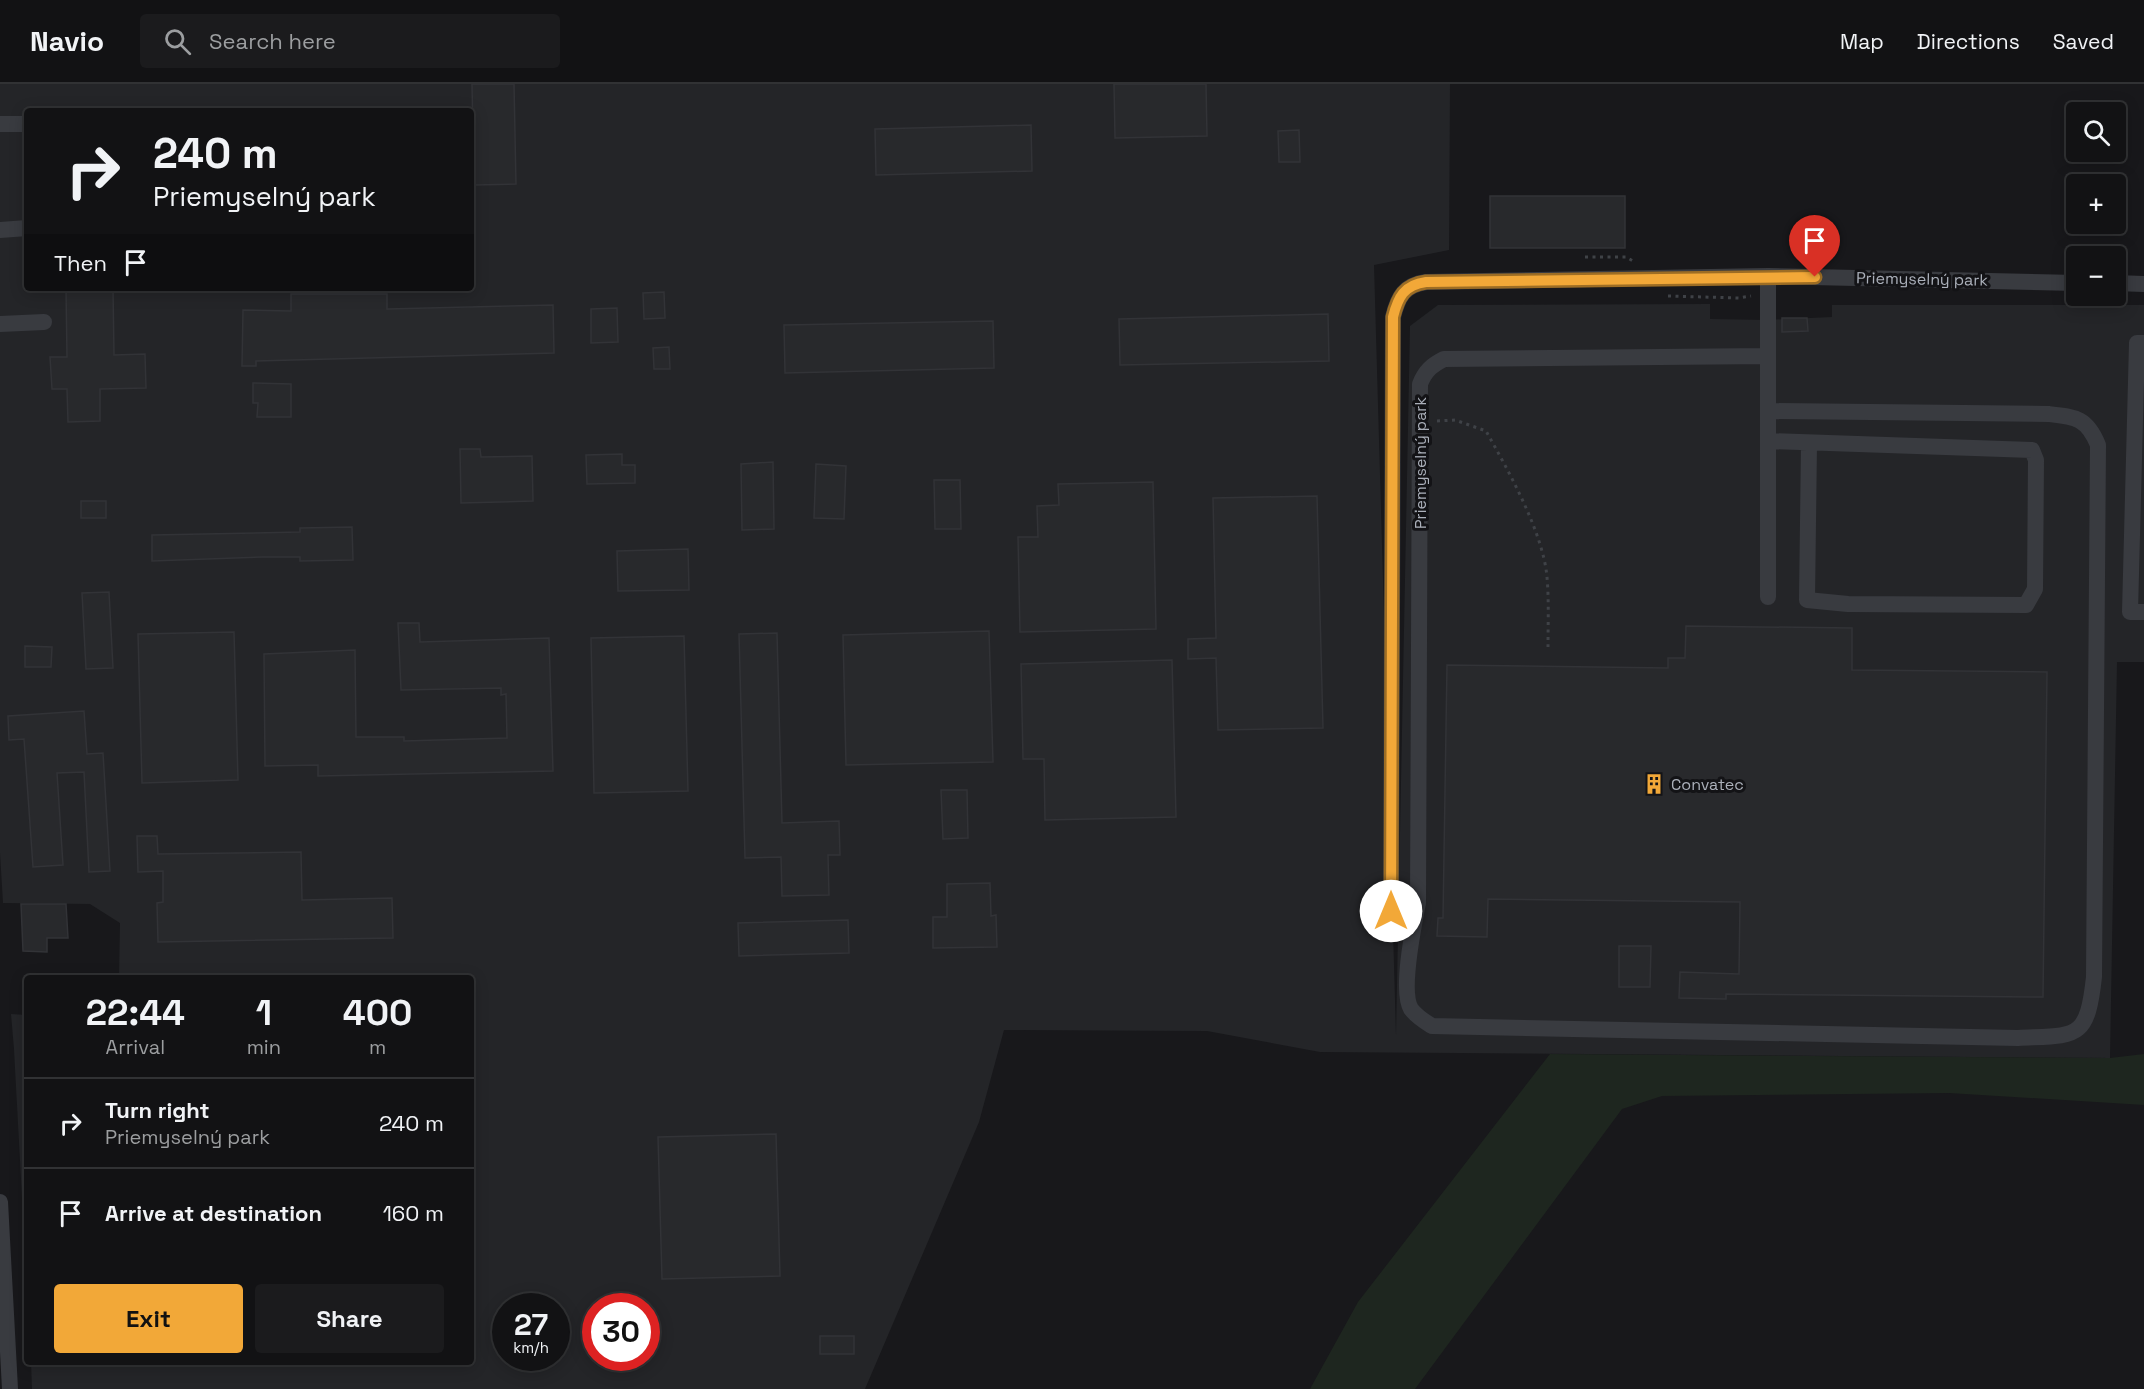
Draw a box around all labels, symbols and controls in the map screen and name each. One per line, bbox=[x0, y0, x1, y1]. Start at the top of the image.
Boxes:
search box bbox=[140, 14, 560, 68]
text: Navio bbox=[30, 23, 104, 59]
icon: search bbox=[161, 25, 194, 58]
text: Search here bbox=[209, 27, 336, 55]
text: Map bbox=[1840, 28, 1884, 55]
text: Directions bbox=[1917, 28, 2020, 55]
text: Saved bbox=[2053, 28, 2114, 55]
map controls bbox=[2066, 102, 2126, 306]
button: search bbox=[2066, 102, 2126, 162]
text: 240 m bbox=[153, 127, 278, 180]
icon: right bbox=[54, 132, 132, 210]
button: + bbox=[2066, 174, 2126, 234]
text: Priemyselný park bbox=[153, 179, 376, 214]
pin bbox=[1789, 215, 1840, 277]
icon: arrive bbox=[1798, 224, 1831, 257]
icon: arrive bbox=[119, 246, 152, 279]
button: − bbox=[2066, 246, 2126, 306]
text: Then bbox=[54, 249, 107, 277]
street label: Priemyselný park bbox=[1856, 267, 1989, 291]
street label: Priemyselný park bbox=[1410, 397, 1431, 529]
building icon: Convatec bbox=[1642, 772, 1666, 796]
place label: Convatec bbox=[1671, 774, 1744, 795]
position arrow bbox=[1359, 879, 1423, 943]
text: 22:44 bbox=[86, 990, 185, 1036]
text: 1 bbox=[256, 990, 272, 1036]
text: 400 bbox=[343, 990, 412, 1036]
text: Arrival bbox=[106, 1034, 165, 1060]
text: min bbox=[247, 1034, 281, 1060]
text: m bbox=[369, 1034, 386, 1060]
text: Turn right bbox=[105, 1096, 210, 1124]
icon: right bbox=[54, 1107, 87, 1140]
text: 240 m bbox=[379, 1109, 444, 1137]
text: Priemyselný park bbox=[105, 1124, 270, 1150]
icon: arrive bbox=[54, 1197, 87, 1230]
text: Arrive at destination bbox=[105, 1199, 322, 1227]
text: 160 m bbox=[383, 1199, 444, 1227]
button: Exit bbox=[54, 1284, 243, 1353]
button: Share bbox=[255, 1284, 444, 1353]
speed limit sign: 30 bbox=[582, 1293, 660, 1371]
text: 27 bbox=[514, 1305, 548, 1344]
text: km/h bbox=[513, 1338, 549, 1357]

